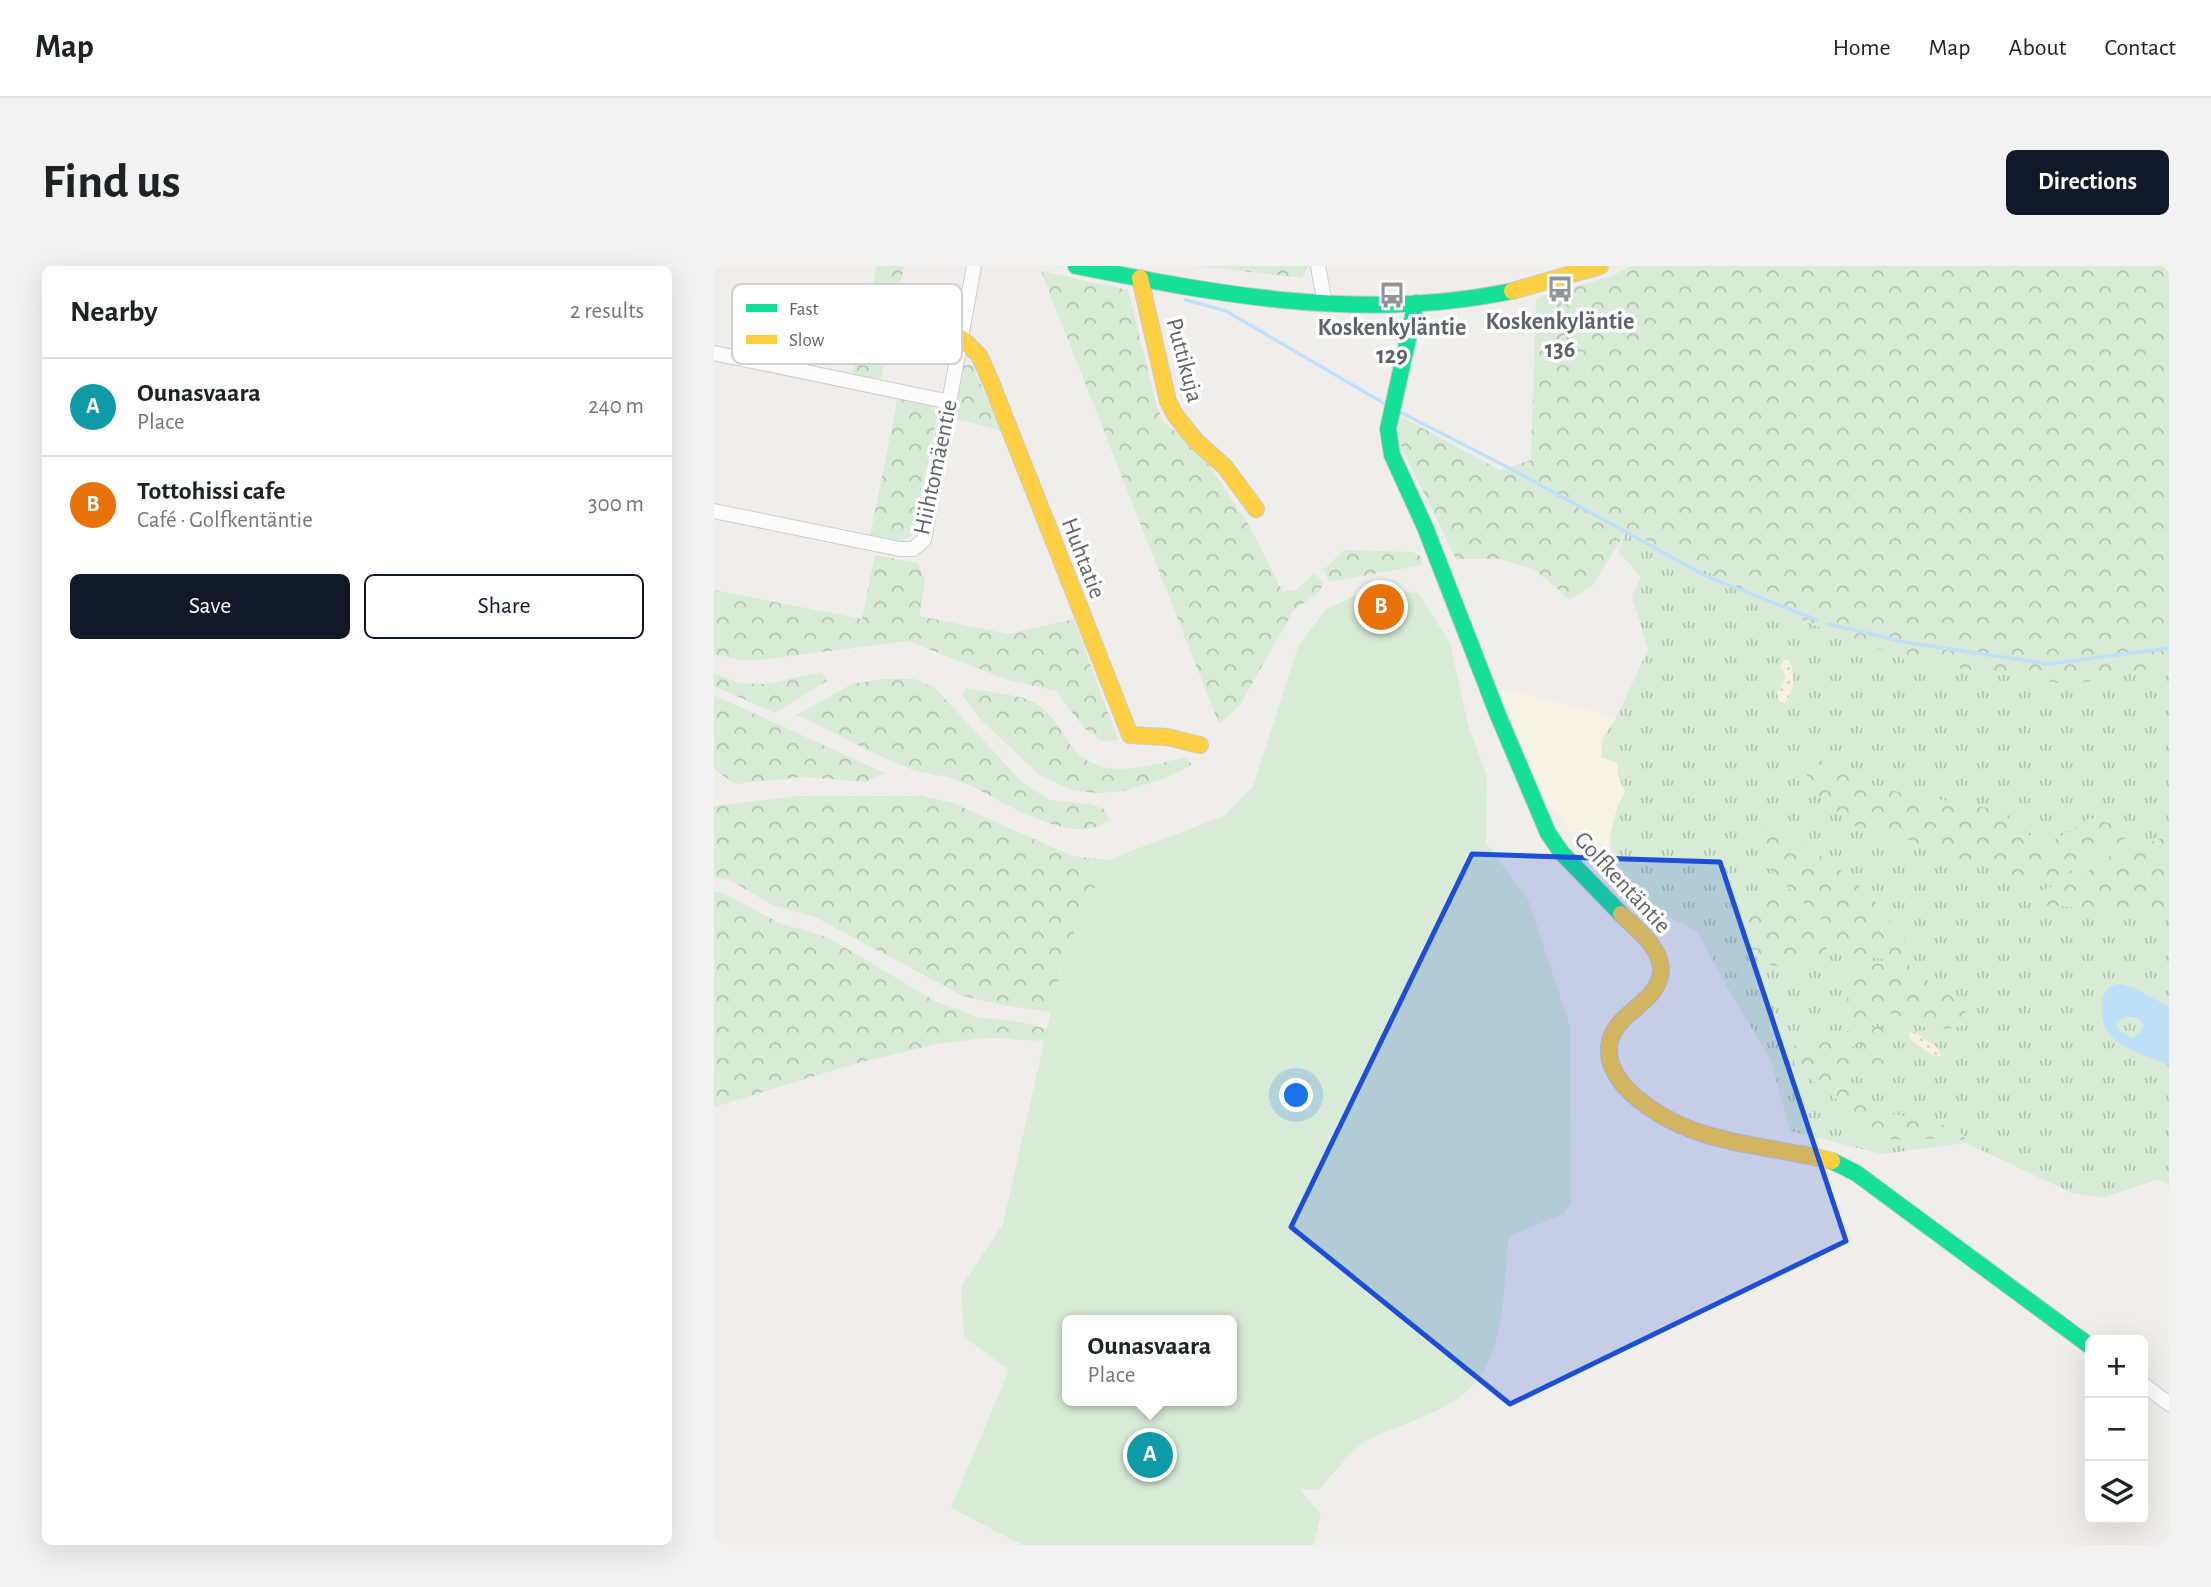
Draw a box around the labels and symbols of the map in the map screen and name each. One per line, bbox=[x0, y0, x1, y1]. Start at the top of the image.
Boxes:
bus stop icon: Koskenkyläntie 136 bbox=[1545, 274, 1575, 304]
bus stop icon: Koskenkyläntie 129 bbox=[1377, 280, 1407, 310]
legend bbox=[732, 284, 962, 364]
text: Fast bbox=[789, 300, 819, 319]
place label: Koskenkyläntie 136 bbox=[1486, 310, 1634, 362]
street label: Puttikuja bbox=[1161, 316, 1207, 405]
place label: Koskenkyläntie 129 bbox=[1318, 316, 1466, 368]
text: Slow bbox=[789, 331, 825, 350]
street label: Hiihtomäentie bbox=[910, 397, 962, 537]
street label: Huhtatie bbox=[1057, 515, 1109, 602]
pin: B bbox=[1358, 581, 1404, 633]
street label: Golfkentäntie bbox=[1570, 827, 1675, 938]
your location bbox=[1279, 1078, 1313, 1112]
pin: A bbox=[1127, 1429, 1173, 1481]

